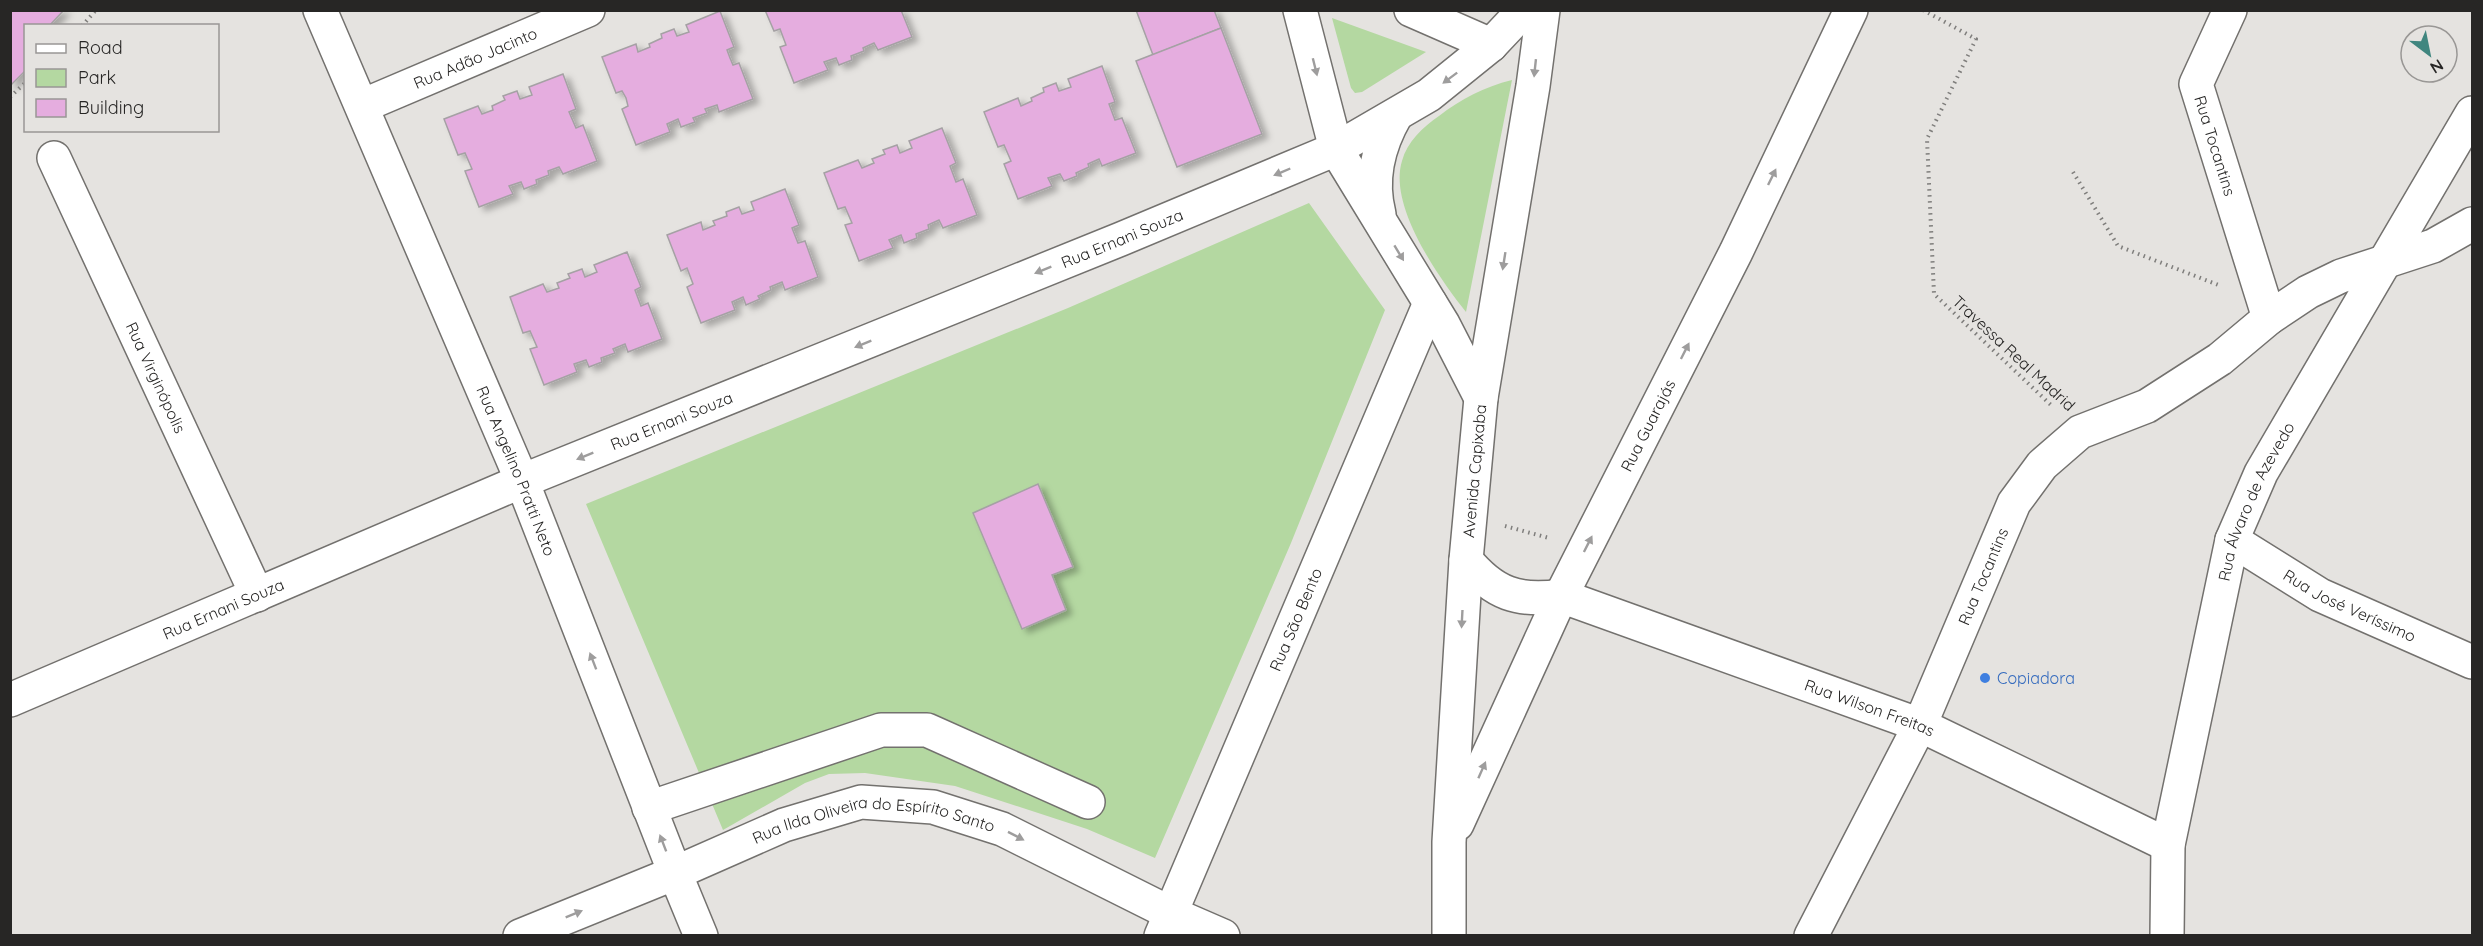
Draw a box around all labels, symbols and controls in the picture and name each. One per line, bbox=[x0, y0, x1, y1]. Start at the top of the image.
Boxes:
street label: Rua Adão Jacinto bbox=[410, 23, 540, 93]
legend bbox=[24, 24, 219, 132]
north arrow bbox=[2399, 24, 2459, 84]
text: Road bbox=[78, 36, 123, 59]
text: N bbox=[2427, 55, 2447, 78]
one-way arrow bbox=[1310, 58, 1320, 76]
one-way arrow bbox=[1530, 59, 1540, 78]
text: Park bbox=[78, 66, 116, 89]
one-way arrow bbox=[1443, 72, 1458, 84]
street label: Rua Tocantins bbox=[2190, 93, 2240, 198]
text: Building bbox=[78, 96, 144, 119]
one-way arrow bbox=[1272, 167, 1290, 177]
one-way arrow bbox=[1767, 168, 1776, 185]
street label: Rua Ernani Souza bbox=[1058, 204, 1186, 272]
one-way arrow bbox=[1394, 245, 1405, 261]
one-way arrow bbox=[1499, 252, 1508, 271]
one-way arrow bbox=[1034, 265, 1052, 275]
street label: Travessa Real Madrid bbox=[1949, 291, 2079, 415]
street label: Rua Virginópolis bbox=[122, 319, 190, 436]
one-way arrow bbox=[853, 339, 871, 349]
one-way arrow bbox=[1681, 343, 1690, 360]
street label: Rua Guarajás bbox=[1616, 376, 1680, 475]
street label: Rua Angelino Pratti Neto bbox=[472, 383, 560, 559]
street label: Rua Ernani Souza bbox=[607, 387, 735, 454]
street label: Avenida Capixaba bbox=[1458, 403, 1490, 539]
street label: Rua Álvaro de Azevedo bbox=[2214, 418, 2299, 583]
one-way arrow bbox=[575, 451, 593, 461]
street label: Rua Tocantins bbox=[1953, 524, 2012, 628]
one-way arrow bbox=[1582, 535, 1592, 553]
street label: Rua São Bento bbox=[1265, 565, 1326, 674]
street label: Rua José Veríssimo bbox=[2280, 565, 2419, 646]
street label: Rua Ernani Souza bbox=[160, 574, 287, 644]
one-way arrow bbox=[1458, 609, 1467, 628]
one-way arrow bbox=[587, 652, 597, 670]
place label: Copiadora bbox=[1997, 668, 2075, 688]
marker: Copiadora bbox=[1978, 671, 1992, 685]
street label: Rua Wilson Freitas bbox=[1802, 674, 1938, 741]
one-way arrow bbox=[1477, 760, 1487, 778]
street label: Rua Ilda Oliveira do Espírito Santo bbox=[749, 792, 997, 848]
one-way arrow bbox=[1007, 831, 1024, 840]
one-way arrow bbox=[658, 833, 668, 851]
one-way arrow bbox=[565, 909, 583, 918]

